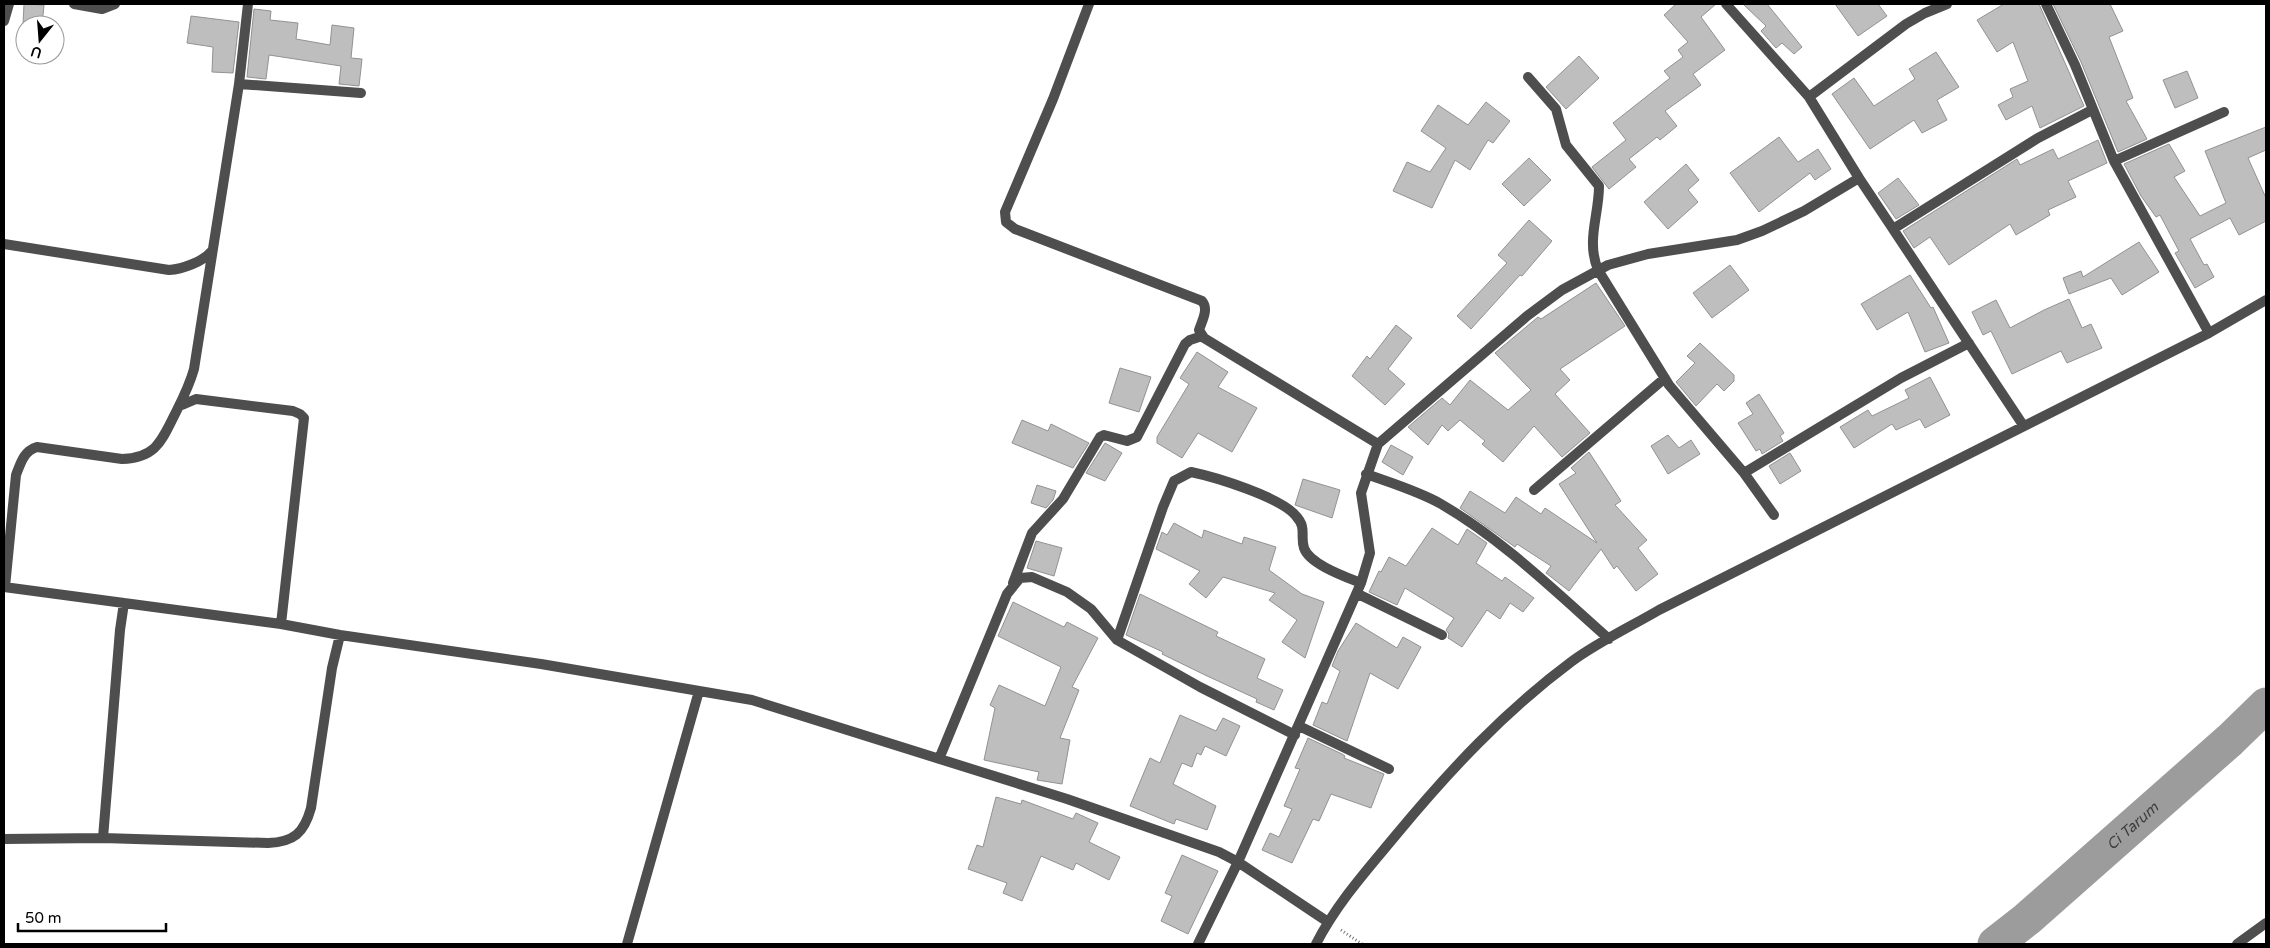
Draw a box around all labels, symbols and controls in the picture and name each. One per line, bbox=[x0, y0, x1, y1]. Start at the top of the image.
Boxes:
north arrow bbox=[15, 15, 65, 65]
text: U bbox=[29, 42, 44, 62]
water label: Ci Tarum bbox=[2103, 798, 2163, 854]
scale bar bbox=[18, 900, 165, 932]
text: 50 m bbox=[25, 909, 62, 927]

